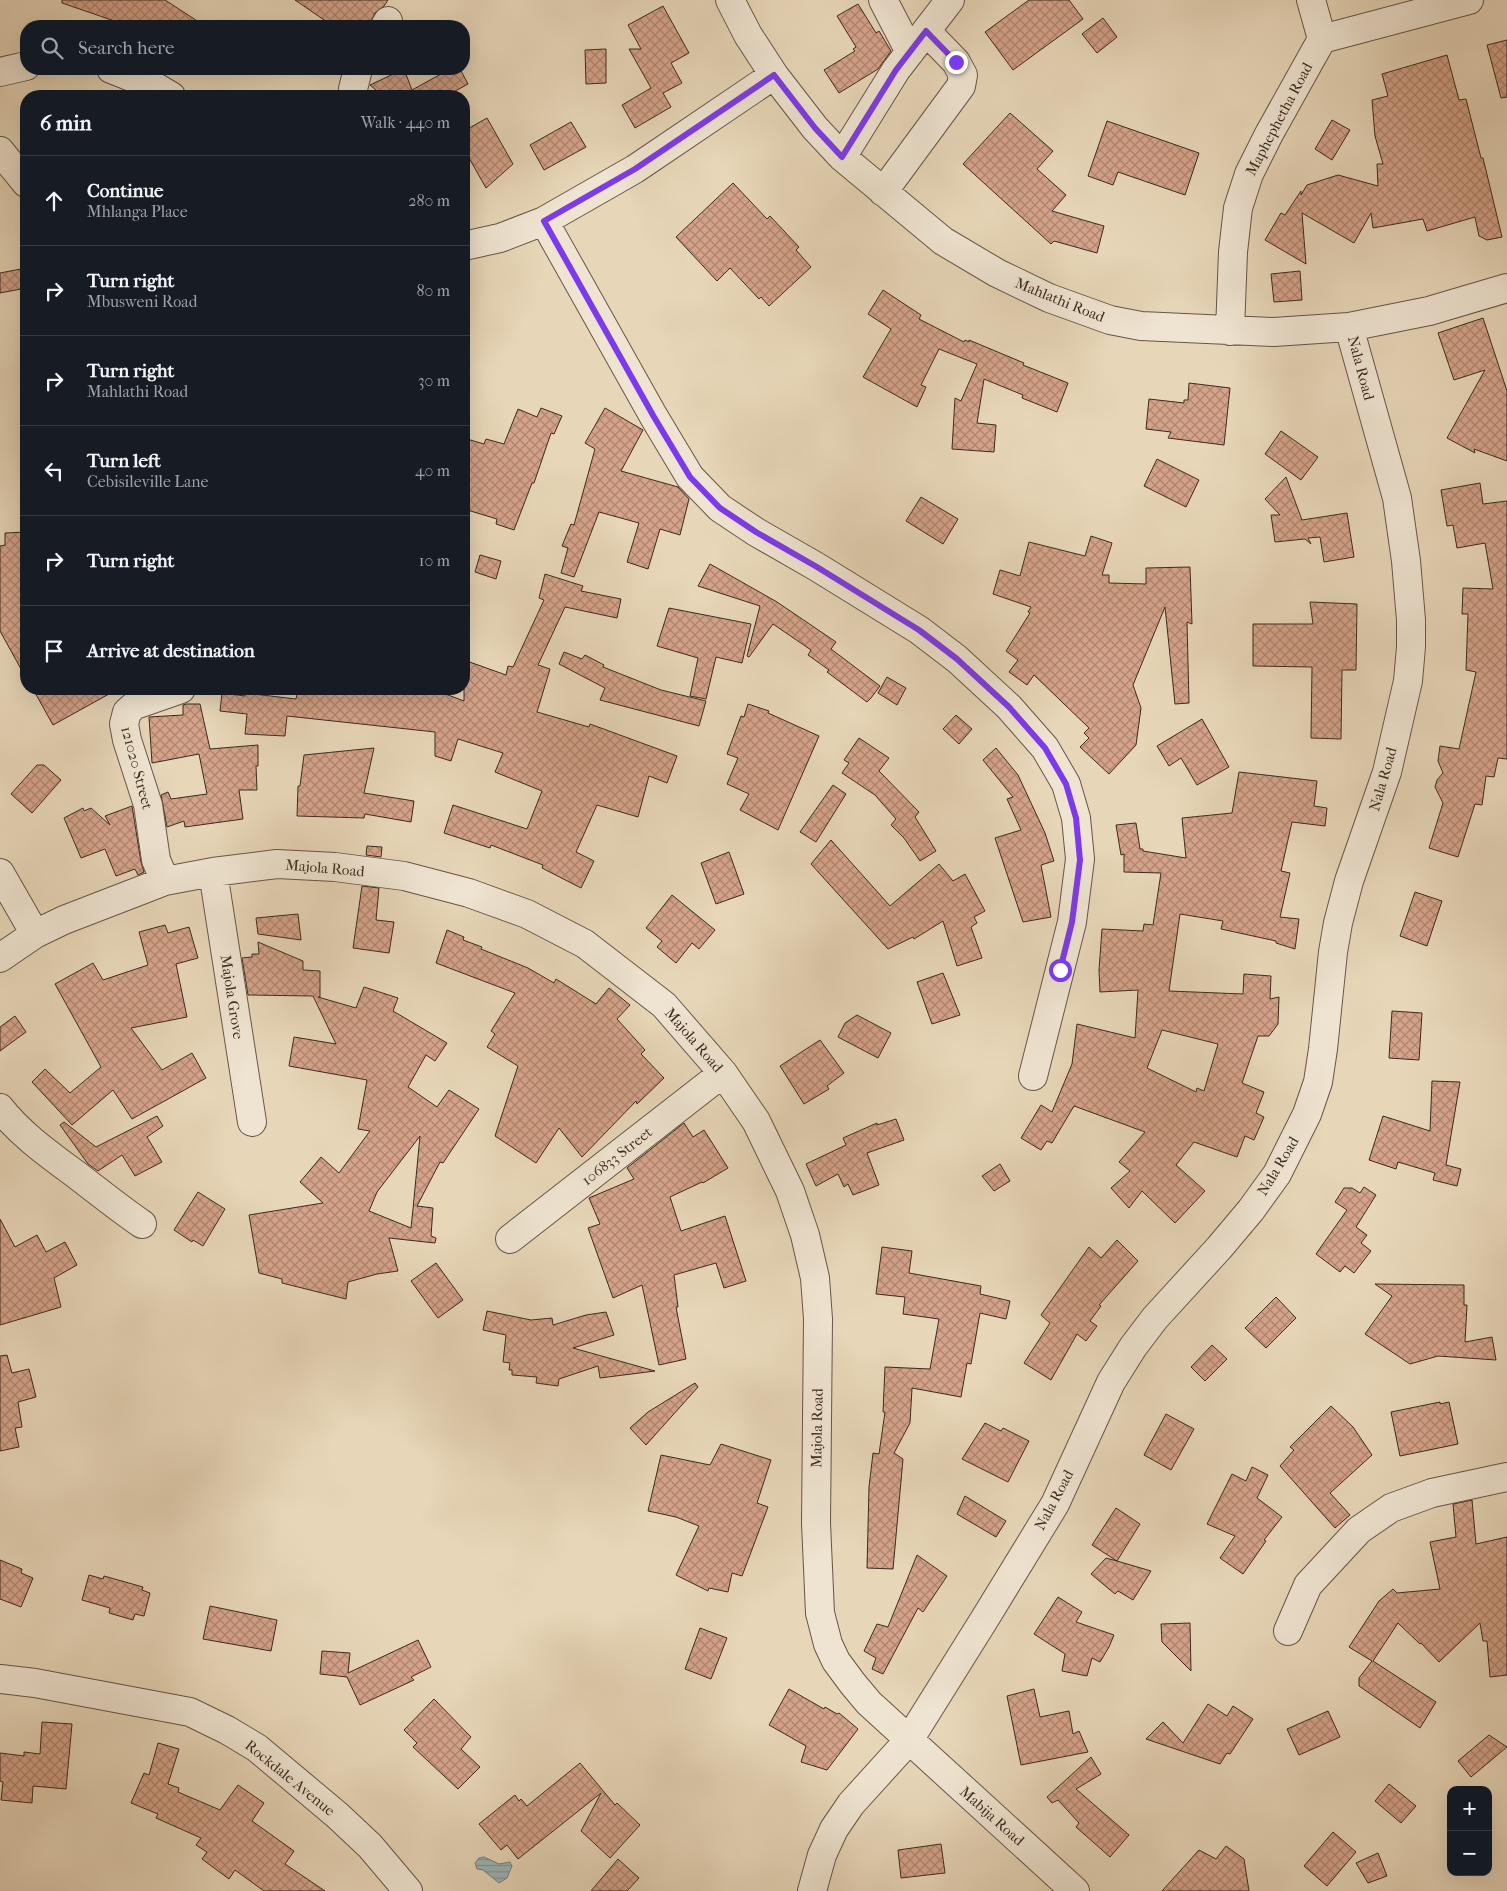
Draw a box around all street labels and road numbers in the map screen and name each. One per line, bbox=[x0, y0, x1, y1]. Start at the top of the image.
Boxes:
street label: Maphephetha Road bbox=[1242, 59, 1317, 179]
street label: Mahlathi Road bbox=[1013, 274, 1108, 326]
street label: Nala Road bbox=[1344, 334, 1378, 403]
street label: 121020 Street bbox=[117, 724, 157, 812]
street label: Nala Road bbox=[1365, 744, 1401, 813]
street label: Majola Road bbox=[285, 856, 366, 881]
street label: Majola Grove bbox=[216, 954, 248, 1041]
street label: Majola Road bbox=[661, 1004, 727, 1077]
street label: 106833 Street bbox=[578, 1123, 656, 1189]
street label: Nala Road bbox=[1253, 1133, 1303, 1199]
street label: Majola Road bbox=[807, 1387, 827, 1468]
street label: Nala Road bbox=[1031, 1466, 1078, 1533]
street label: Rockdale Avenue bbox=[241, 1736, 339, 1820]
street label: Mabija Road bbox=[956, 1782, 1028, 1850]

